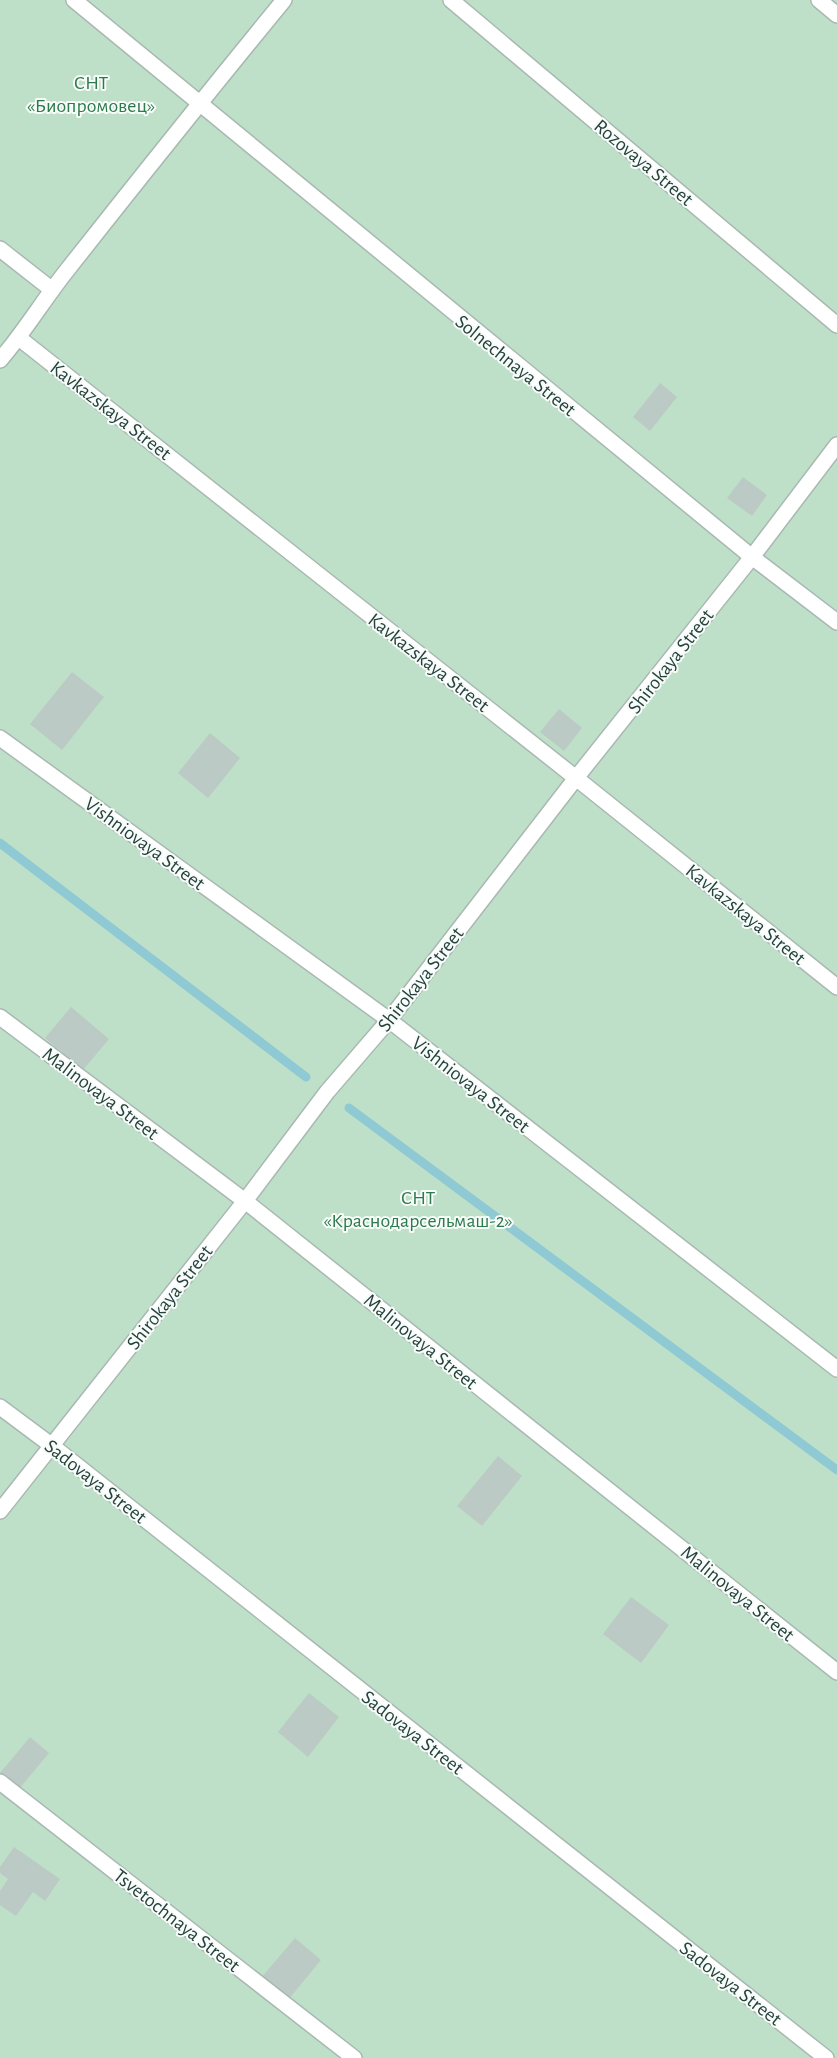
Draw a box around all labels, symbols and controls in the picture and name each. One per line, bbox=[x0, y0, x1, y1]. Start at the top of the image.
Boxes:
park label: СНТ «Биопромовец» bbox=[27, 73, 155, 116]
street label: Rozovaya Street bbox=[590, 116, 697, 210]
street label: Solnechnaya Street bbox=[451, 311, 580, 421]
street label: Kavkazskaya Street bbox=[46, 358, 175, 464]
street label: Shirokaya Street bbox=[624, 605, 718, 718]
street label: Kavkazskaya Street bbox=[364, 610, 493, 716]
street label: Vishniovaya Street bbox=[81, 794, 209, 894]
street label: Kavkazskaya Street bbox=[682, 861, 809, 969]
street label: Shirokaya Street bbox=[374, 923, 468, 1036]
street label: Vishniovaya Street bbox=[408, 1033, 534, 1137]
street label: Malinovaya Street bbox=[39, 1044, 163, 1144]
park label: СНТ «Краснодарсельмаш-2» bbox=[323, 1188, 513, 1231]
street label: Shirokaya Street bbox=[123, 1241, 217, 1354]
street label: Malinovaya Street bbox=[360, 1290, 481, 1394]
street label: Sadovaya Street bbox=[41, 1436, 151, 1528]
street label: Malinovaya Street bbox=[677, 1542, 798, 1646]
street label: Sadovaya Street bbox=[358, 1687, 468, 1779]
street label: Tsvetochnaya Street bbox=[109, 1865, 244, 1977]
street label: Sadovaya Street bbox=[676, 1938, 786, 2030]

